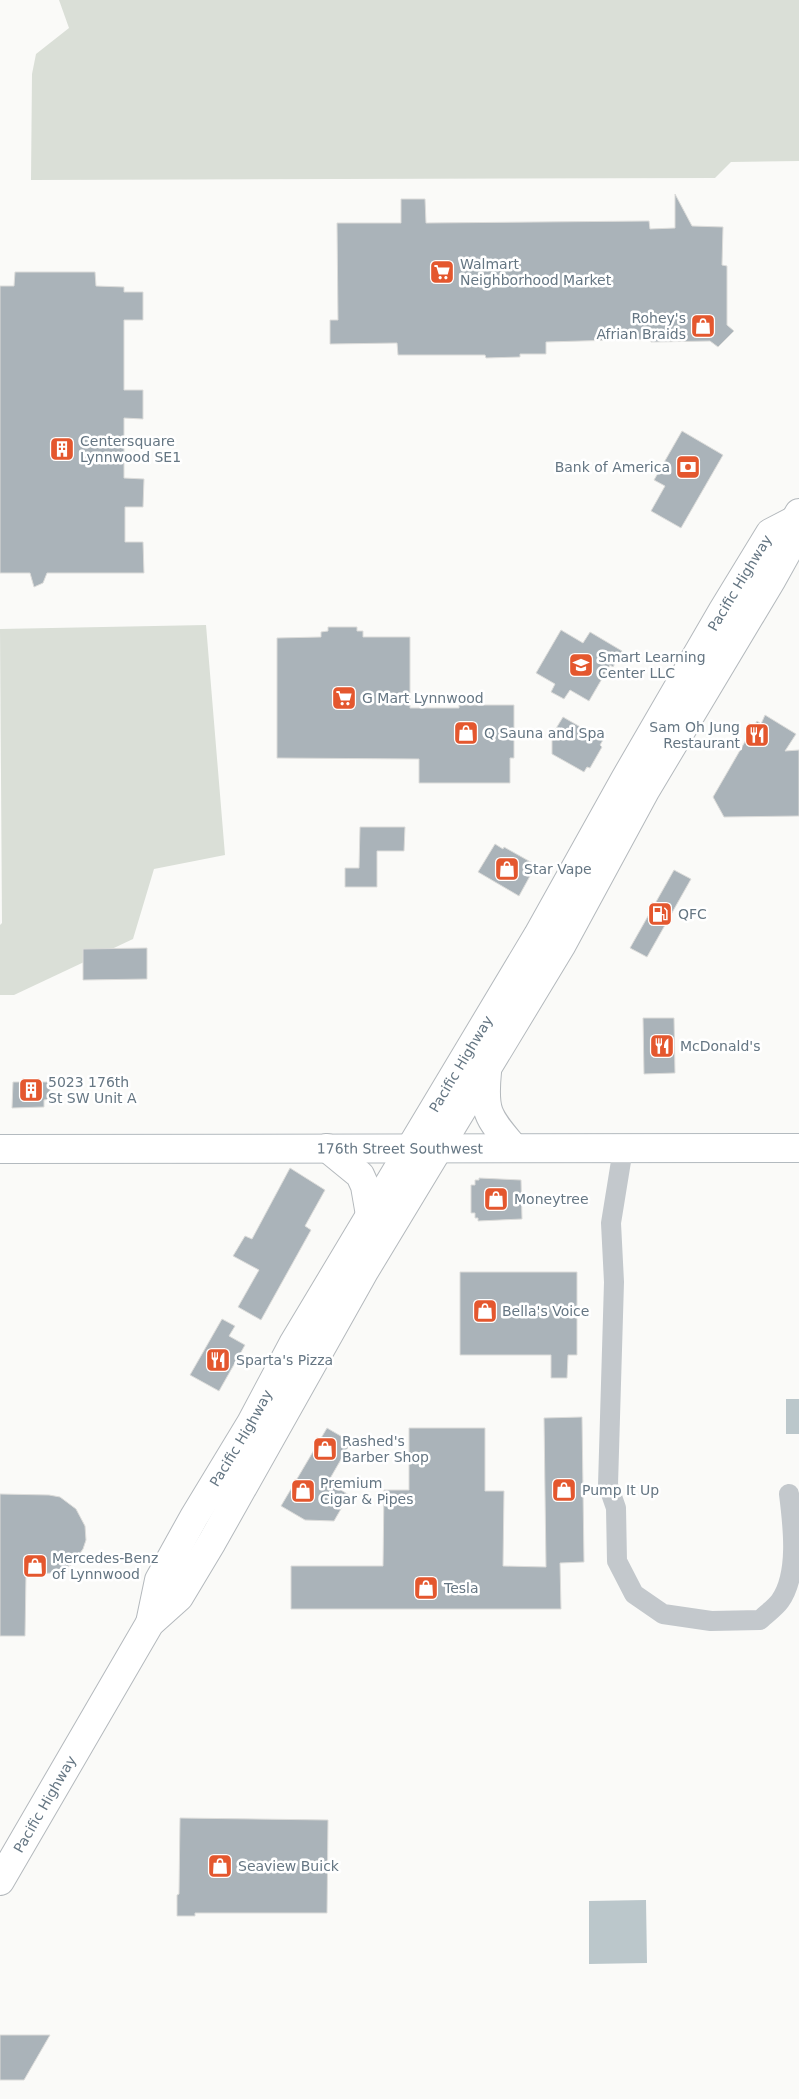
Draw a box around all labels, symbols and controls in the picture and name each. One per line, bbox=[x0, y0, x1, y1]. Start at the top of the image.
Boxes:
place label: Walmart Neighborhood Market bbox=[460, 256, 612, 288]
supermarket icon: Walmart Neighborhood Market bbox=[429, 259, 455, 285]
place label: Rohey's Afrian Braids bbox=[596, 310, 686, 342]
shop icon: Rohey's Afrian Braids bbox=[690, 313, 716, 339]
place label: Centersquare Lynnwood SE1 bbox=[80, 433, 181, 465]
building icon: Centersquare Lynnwood SE1 bbox=[49, 436, 75, 462]
bank icon: Bank of America bbox=[675, 454, 701, 480]
place label: Bank of America bbox=[555, 459, 670, 475]
street label: Pacific Highway bbox=[705, 532, 775, 634]
place label: Smart Learning Center LLC bbox=[598, 649, 706, 681]
school or university icon: Smart Learning Center LLC bbox=[568, 652, 594, 678]
supermarket icon: G Mart Lynnwood bbox=[331, 685, 357, 711]
place label: G Mart Lynnwood bbox=[362, 690, 484, 706]
place label: Sam Oh Jung Restaurant bbox=[649, 719, 740, 751]
shop icon: Q Sauna and Spa bbox=[453, 720, 479, 746]
restaurant icon: Sam Oh Jung Restaurant bbox=[744, 722, 770, 748]
place label: Q Sauna and Spa bbox=[484, 725, 605, 741]
shop icon: Star Vape bbox=[494, 856, 520, 882]
place label: Star Vape bbox=[524, 861, 592, 877]
fuel station icon: QFC bbox=[647, 901, 673, 927]
place label: QFC bbox=[678, 906, 707, 922]
street label: Pacific Highway bbox=[426, 1013, 496, 1115]
restaurant icon: McDonald's bbox=[649, 1033, 675, 1059]
place label: McDonald's bbox=[680, 1038, 761, 1054]
place label: 5023 176th St SW Unit A bbox=[48, 1074, 137, 1106]
building icon: 5023 176th St SW Unit A bbox=[18, 1077, 44, 1103]
street label: 176th Street Southwest bbox=[317, 1140, 484, 1157]
shop icon: Moneytree bbox=[483, 1186, 509, 1212]
place label: Moneytree bbox=[514, 1191, 589, 1207]
shop icon: Bella's Voice bbox=[472, 1298, 498, 1324]
place label: Bella's Voice bbox=[502, 1303, 589, 1319]
restaurant icon: Sparta's Pizza bbox=[205, 1347, 231, 1373]
place label: Sparta's Pizza bbox=[236, 1352, 333, 1368]
street label: Pacific Highway bbox=[206, 1387, 275, 1489]
place label: Rashed's Barber Shop bbox=[342, 1433, 429, 1465]
shop icon: Rashed's Barber Shop bbox=[312, 1436, 338, 1462]
place label: Premium Cigar & Pipes bbox=[320, 1475, 414, 1507]
shop icon: Pump It Up bbox=[551, 1477, 577, 1503]
shop icon: Premium Cigar & Pipes bbox=[290, 1478, 316, 1504]
place label: Pump It Up bbox=[582, 1482, 659, 1498]
place label: Mercedes-Benz of Lynnwood bbox=[52, 1550, 158, 1582]
shop icon: Mercedes-Benz of Lynnwood bbox=[22, 1553, 48, 1579]
shop icon: Tesla bbox=[413, 1575, 439, 1601]
place label: Tesla bbox=[443, 1580, 479, 1596]
street label: Pacific Highway bbox=[10, 1753, 79, 1855]
shop icon: Seaview Buick bbox=[207, 1853, 233, 1879]
place label: Seaview Buick bbox=[238, 1858, 340, 1874]

